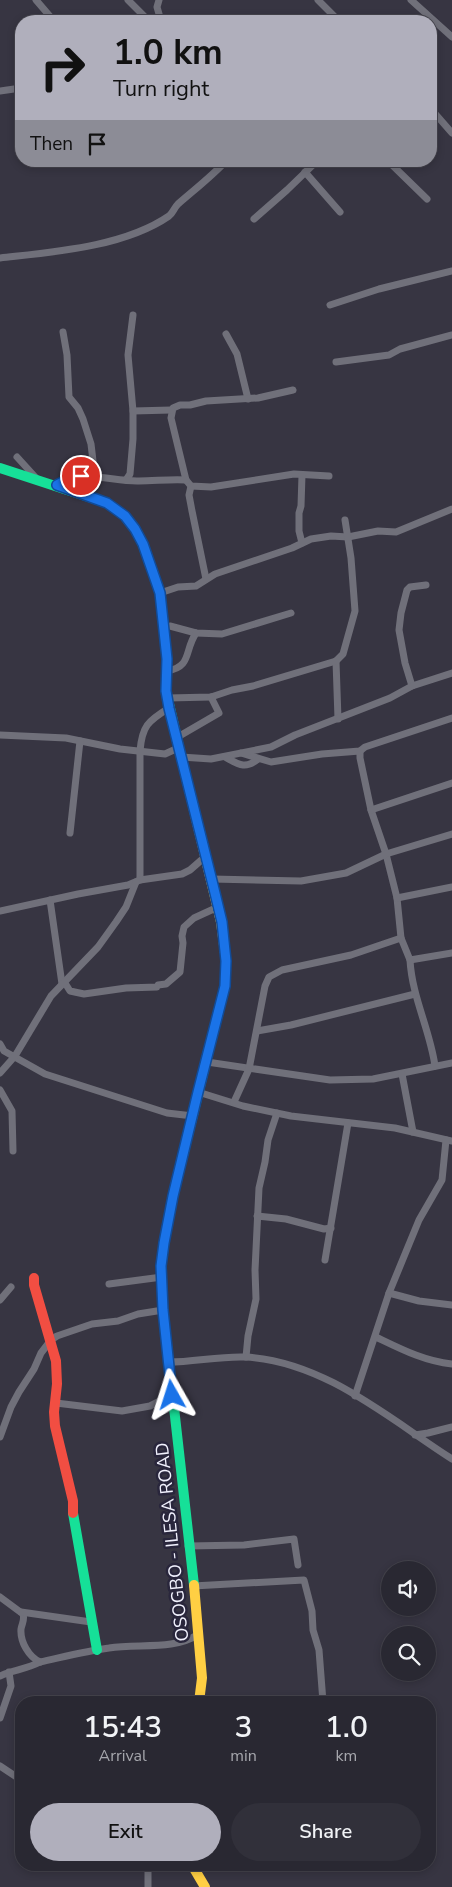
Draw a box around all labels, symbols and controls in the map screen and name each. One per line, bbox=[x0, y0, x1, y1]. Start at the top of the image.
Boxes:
text: 1.0 km bbox=[113, 29, 223, 76]
icon: right bbox=[30, 35, 95, 100]
text: Turn right bbox=[113, 74, 209, 104]
icon: arrive bbox=[83, 130, 111, 158]
text: Then bbox=[30, 131, 73, 157]
pin bbox=[60, 455, 102, 497]
icon: arrive bbox=[67, 462, 95, 490]
position arrow bbox=[145, 1368, 197, 1420]
street label: OSOGBO - ILESA ROAD bbox=[150, 1441, 194, 1643]
map controls bbox=[381, 1561, 436, 1681]
button: sound bbox=[381, 1561, 436, 1616]
button: search bbox=[381, 1626, 436, 1681]
text: 15:43 bbox=[83, 1707, 162, 1748]
text: 3 bbox=[235, 1707, 253, 1748]
text: 1.0 bbox=[325, 1707, 368, 1748]
text: Arrival bbox=[99, 1745, 147, 1767]
text: min bbox=[230, 1745, 257, 1767]
text: km bbox=[336, 1745, 357, 1767]
button: Exit bbox=[30, 1803, 221, 1861]
button: Share bbox=[231, 1803, 421, 1861]

